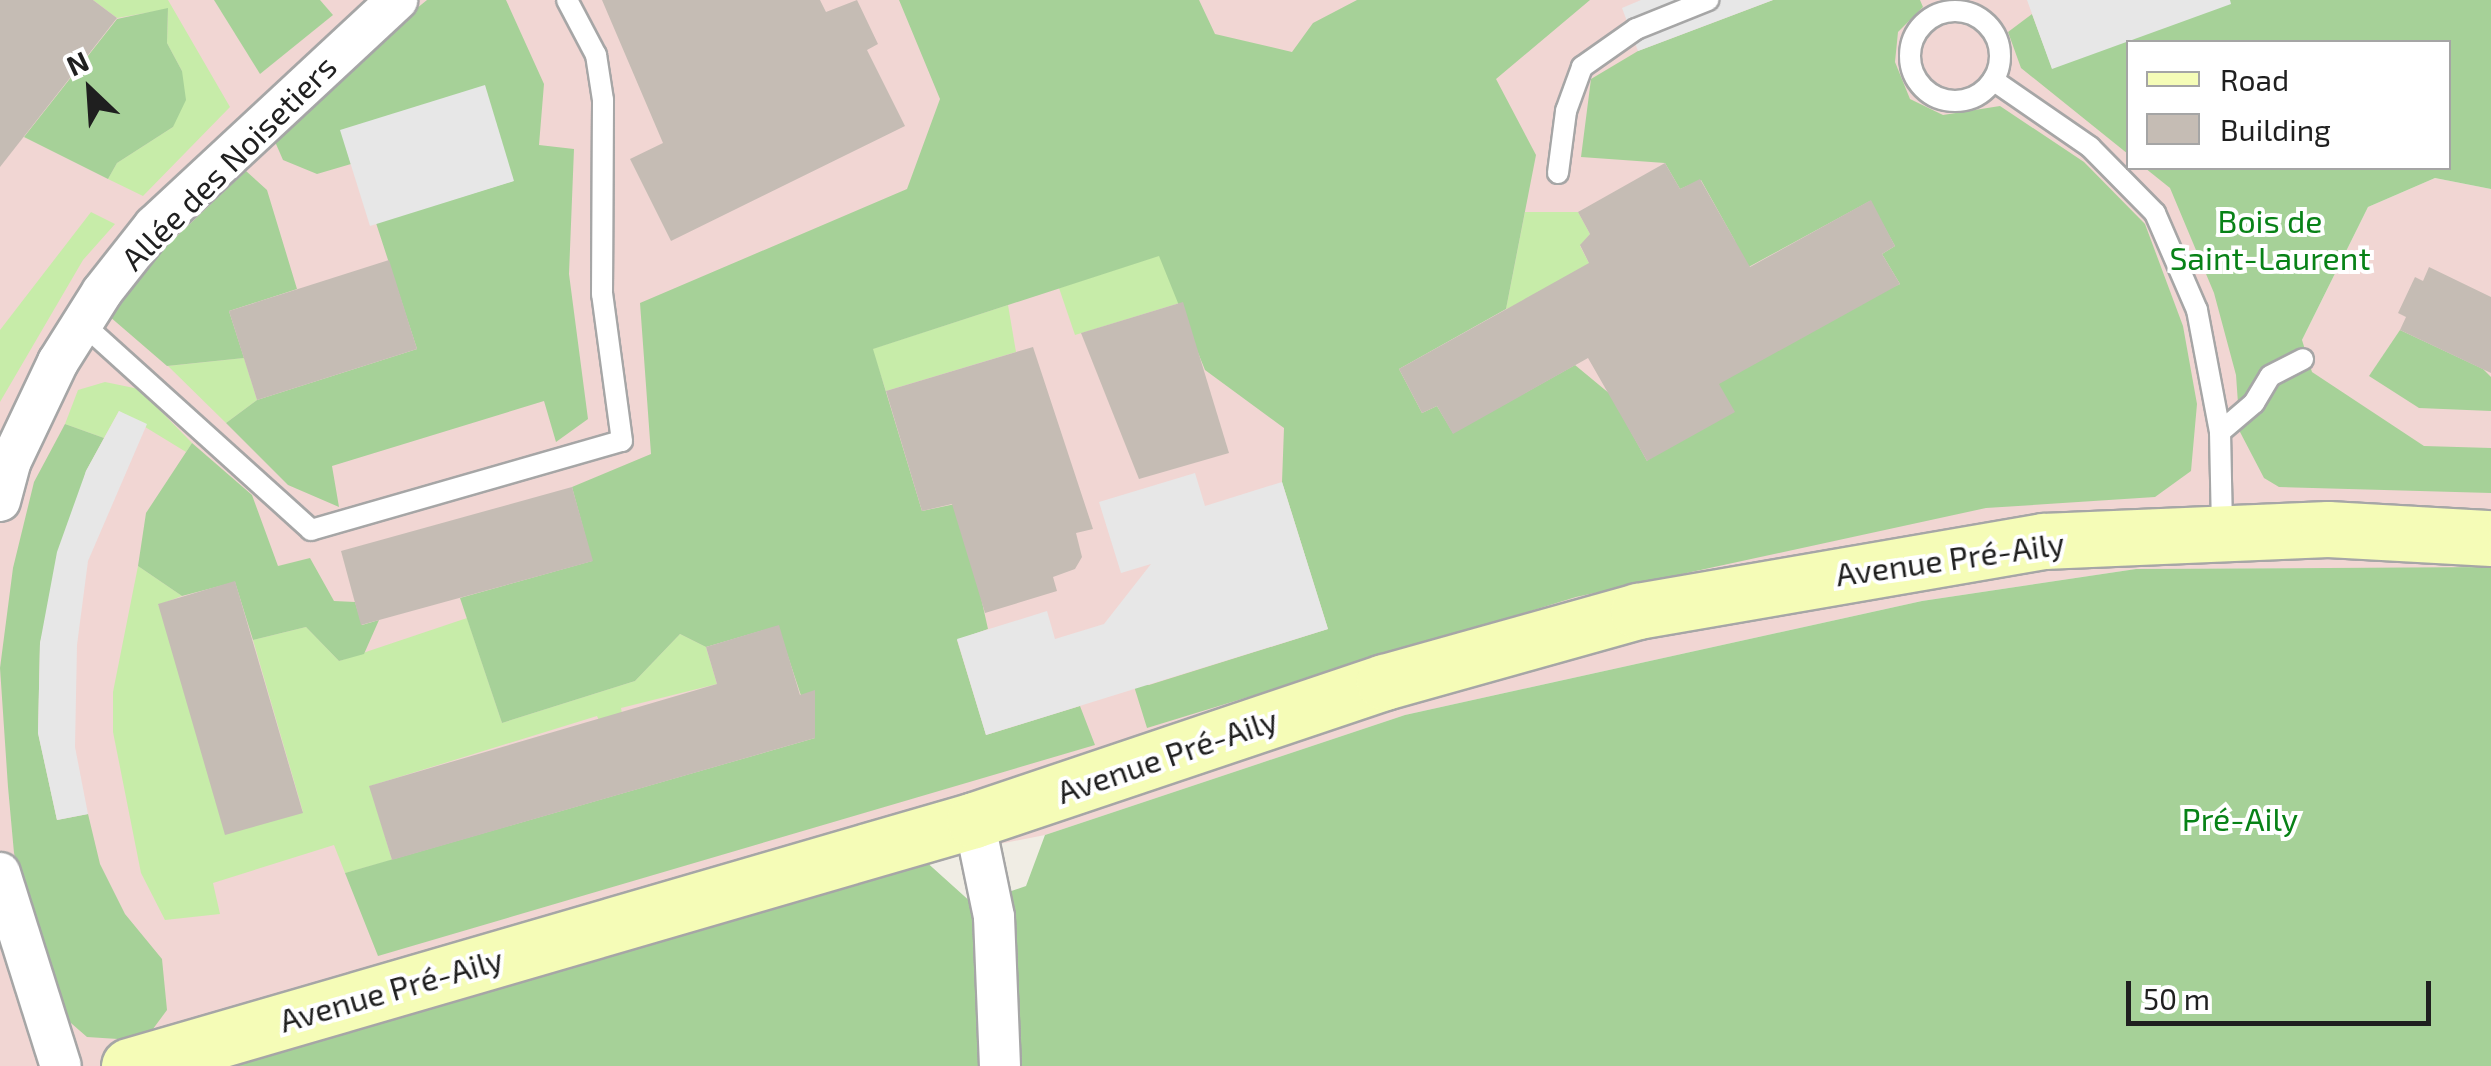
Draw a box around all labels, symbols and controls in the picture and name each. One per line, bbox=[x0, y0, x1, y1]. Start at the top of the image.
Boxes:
north arrow bbox=[40, 40, 140, 140]
legend bbox=[2126, 40, 2451, 170]
text: N bbox=[61, 43, 94, 82]
street label: Allée des Noisetiers bbox=[113, 47, 343, 277]
text: Road bbox=[2220, 61, 2289, 97]
text: Building bbox=[2220, 111, 2331, 147]
park label: Bois de Saint-Laurent bbox=[2169, 202, 2371, 277]
street label: Avenue Pré-Aily bbox=[1833, 523, 2067, 593]
street label: Avenue Pré-Aily bbox=[1052, 699, 1282, 811]
park label: Pré-Aily bbox=[2182, 799, 2298, 837]
street label: Avenue Pré-Aily bbox=[275, 939, 507, 1039]
scale bar bbox=[2131, 961, 2436, 1023]
text: 50 m bbox=[2143, 980, 2210, 1016]

